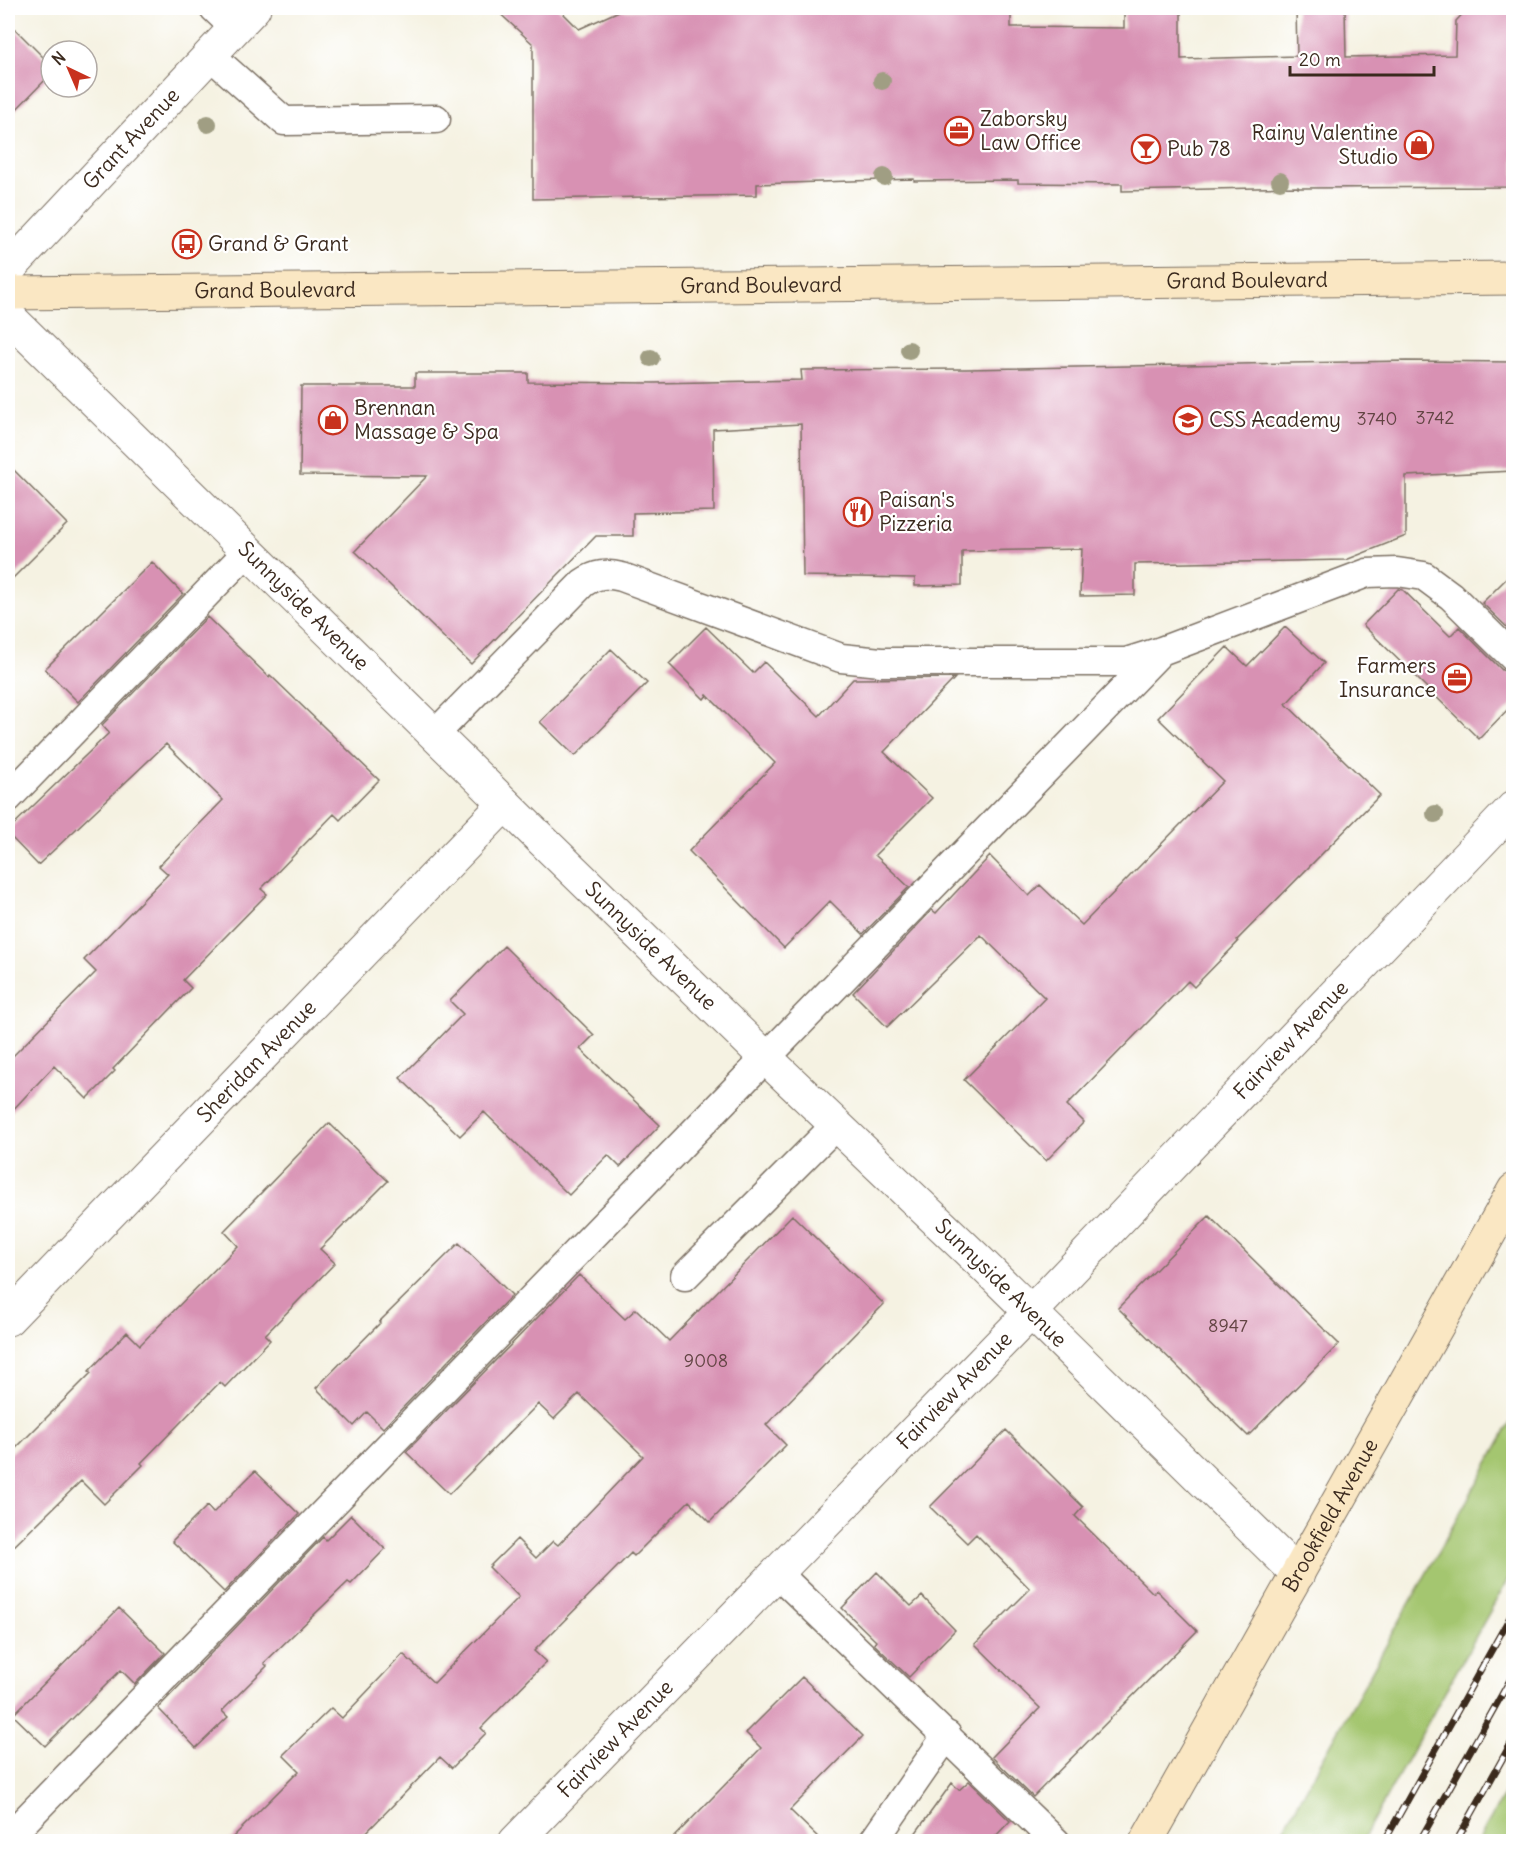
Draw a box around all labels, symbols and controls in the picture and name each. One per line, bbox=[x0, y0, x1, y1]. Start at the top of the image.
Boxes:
north arrow bbox=[39, 39, 99, 99]
scale bar bbox=[1290, 39, 1434, 77]
text: N bbox=[48, 47, 70, 69]
text: 20 m bbox=[1299, 48, 1341, 71]
street label: Grant Avenue bbox=[77, 82, 185, 195]
place label: Zaborsky Law Office bbox=[980, 105, 1081, 156]
office icon: Zaborsky Law Office bbox=[943, 115, 975, 147]
place label: Rainy Valentine Studio bbox=[1252, 119, 1398, 170]
shop icon: Rainy Valentine Studio bbox=[1403, 129, 1435, 161]
bar icon: Pub 78 bbox=[1130, 133, 1162, 165]
place label: Pub 78 bbox=[1167, 135, 1231, 162]
bus stop icon: Grand & Grant bbox=[171, 228, 203, 260]
place label: Grand & Grant bbox=[208, 230, 349, 257]
street label: Grand Boulevard bbox=[1166, 266, 1328, 294]
street label: Grand Boulevard bbox=[680, 271, 842, 299]
street label: Grand Boulevard bbox=[194, 276, 356, 304]
place label: Brennan Massage & Spa bbox=[354, 394, 499, 445]
shop icon: Brennan Massage & Spa bbox=[317, 404, 349, 436]
school or university icon: CSS Academy bbox=[1172, 404, 1204, 436]
place label: CSS Academy bbox=[1209, 406, 1341, 433]
house number: 3742 bbox=[1416, 406, 1455, 429]
house number: 3740 bbox=[1357, 407, 1397, 430]
place label: Paisan's Pizzeria bbox=[879, 486, 955, 537]
restaurant icon: Paisan's Pizzeria bbox=[842, 496, 874, 528]
street label: Sunnyside Avenue bbox=[232, 535, 375, 676]
place label: Farmers Insurance bbox=[1339, 652, 1436, 703]
office icon: Farmers Insurance bbox=[1441, 662, 1473, 694]
street label: Sunnyside Avenue bbox=[580, 875, 723, 1016]
street label: Fairview Avenue bbox=[1228, 975, 1354, 1105]
street label: Sheridan Avenue bbox=[191, 994, 322, 1128]
street label: Sunnyside Avenue bbox=[930, 1212, 1073, 1353]
house number: 8947 bbox=[1208, 1314, 1248, 1337]
street label: Fairview Avenue bbox=[891, 1326, 1018, 1455]
house number: 9008 bbox=[684, 1349, 728, 1372]
street label: Brookfield Avenue bbox=[1276, 1434, 1384, 1597]
street label: Fairview Avenue bbox=[552, 1674, 679, 1803]

